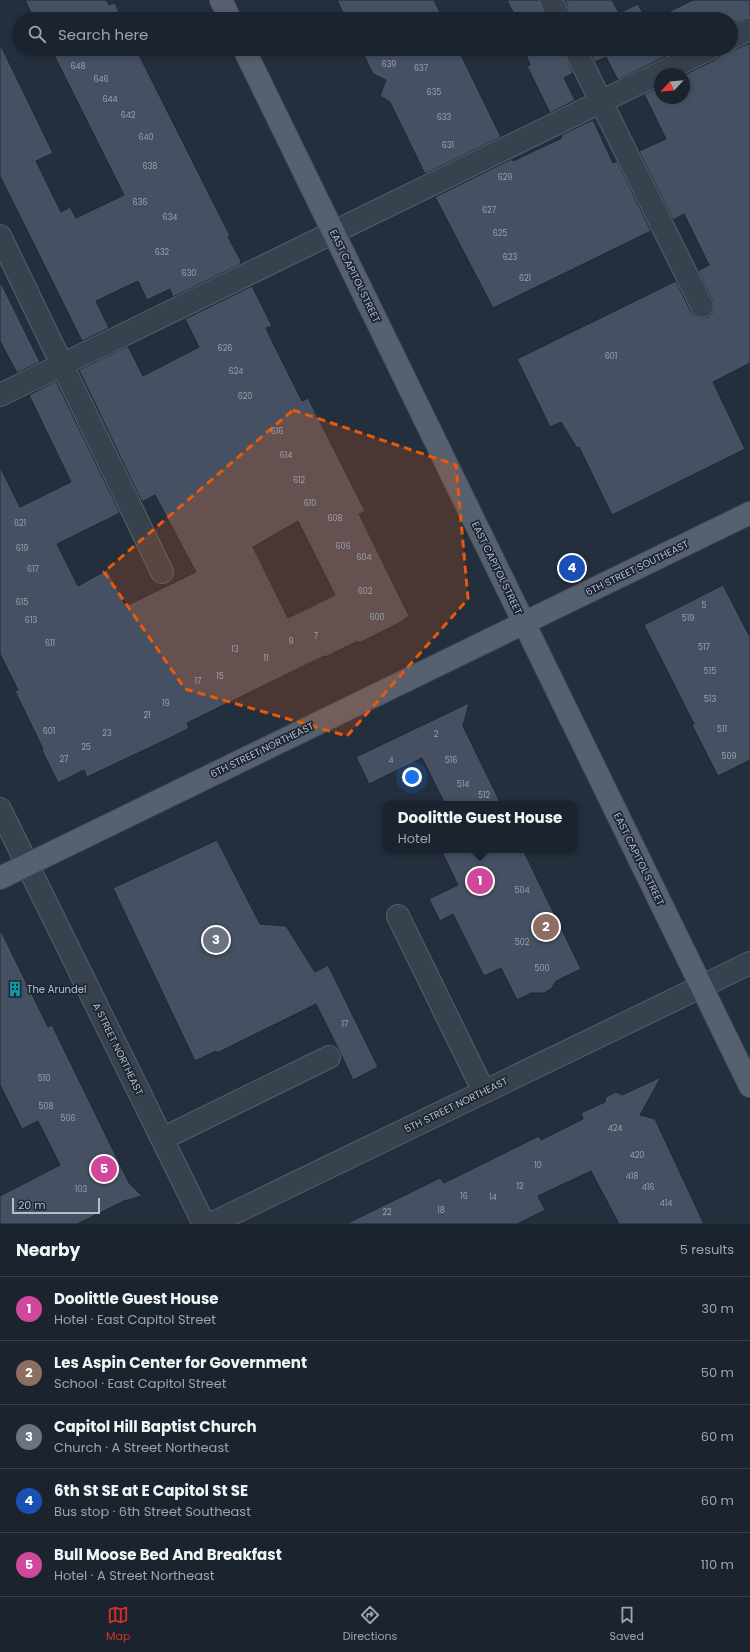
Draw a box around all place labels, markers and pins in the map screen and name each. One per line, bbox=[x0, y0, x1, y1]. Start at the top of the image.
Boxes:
pin: 4 bbox=[559, 553, 585, 583]
pin: 1 bbox=[467, 866, 493, 896]
pin: 2 bbox=[533, 912, 559, 942]
pin: 3 bbox=[203, 925, 229, 955]
building icon: The Arundel bbox=[6, 980, 24, 998]
place label: The Arundel bbox=[27, 982, 86, 997]
pin: 5 bbox=[91, 1154, 117, 1184]

